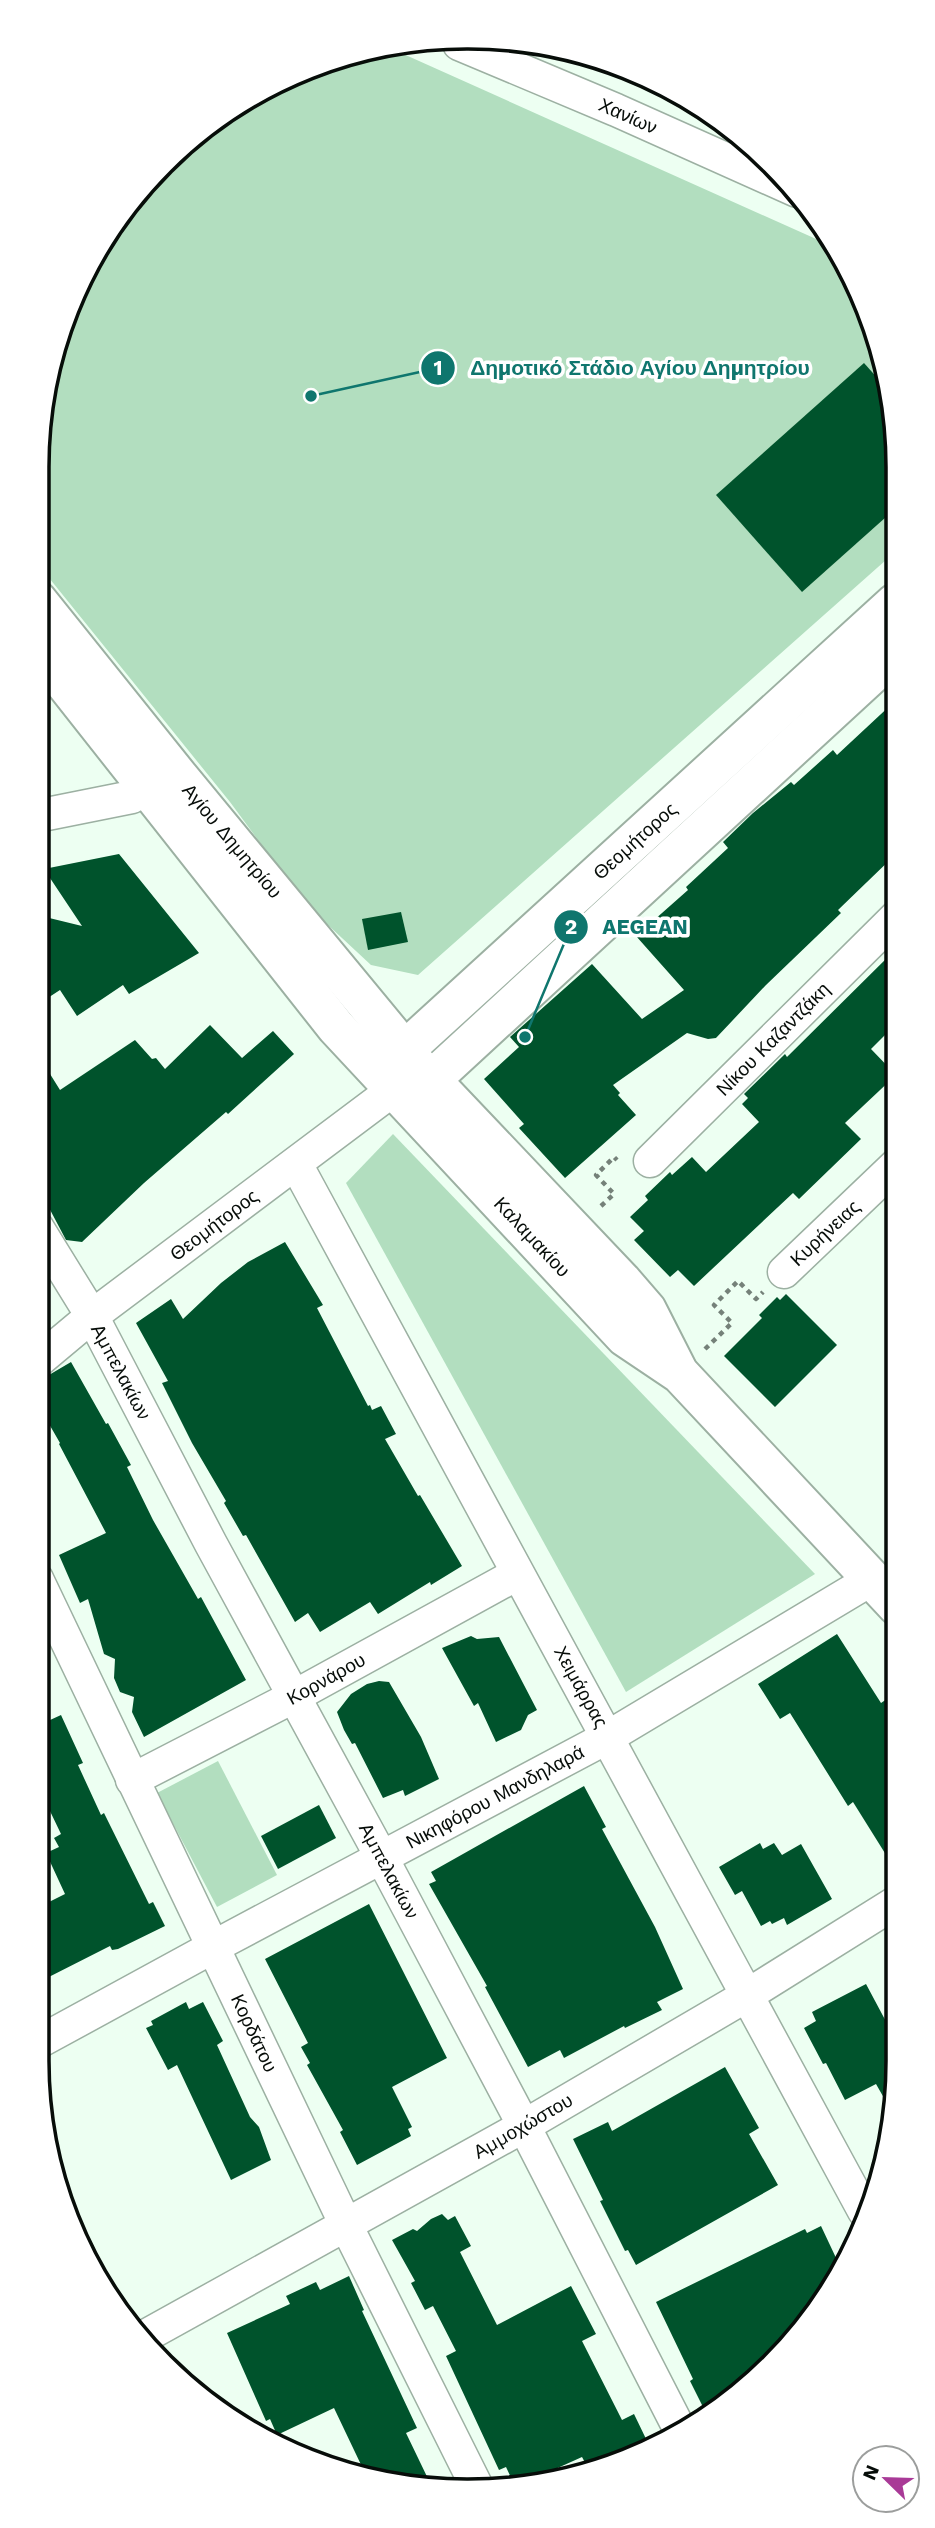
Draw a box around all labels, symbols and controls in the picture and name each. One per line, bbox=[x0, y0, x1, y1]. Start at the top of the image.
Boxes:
street label: Χανίων bbox=[595, 93, 661, 139]
callout: Δημοτικό Στάδιο Αγίου Δημητρίου bbox=[421, 347, 823, 389]
text: 1 bbox=[433, 355, 443, 380]
text: Δημοτικό Στάδιο Αγίου Δημητρίου bbox=[470, 355, 810, 380]
street label: Αγίου Δημητρίου bbox=[177, 779, 287, 903]
street label: Θεομήτορος bbox=[588, 797, 682, 885]
callout: AEGEAN bbox=[553, 906, 702, 948]
text: 2 bbox=[565, 914, 577, 939]
text: AEGEAN bbox=[602, 914, 688, 939]
street label: Νίκου Καζαντζάκη bbox=[711, 977, 835, 1101]
street label: Θεομήτορος bbox=[165, 1184, 263, 1266]
street label: Καλαμακίου bbox=[489, 1192, 575, 1282]
street label: Κυρήνειας bbox=[785, 1195, 865, 1271]
street label: Αμπελακίων bbox=[86, 1320, 156, 1424]
street label: Χειμάρρας bbox=[549, 1642, 613, 1732]
street label: Κορνάρου bbox=[283, 1648, 369, 1710]
street label: Νικηφόρου Μανδηλαρά bbox=[402, 1740, 588, 1854]
street label: Αμπελακίων bbox=[354, 1819, 424, 1923]
street label: Κορδάτου bbox=[226, 1990, 282, 2076]
street label: Αμμοχώστου bbox=[469, 2088, 577, 2164]
north arrow bbox=[851, 2444, 921, 2514]
text: N bbox=[857, 2462, 884, 2484]

